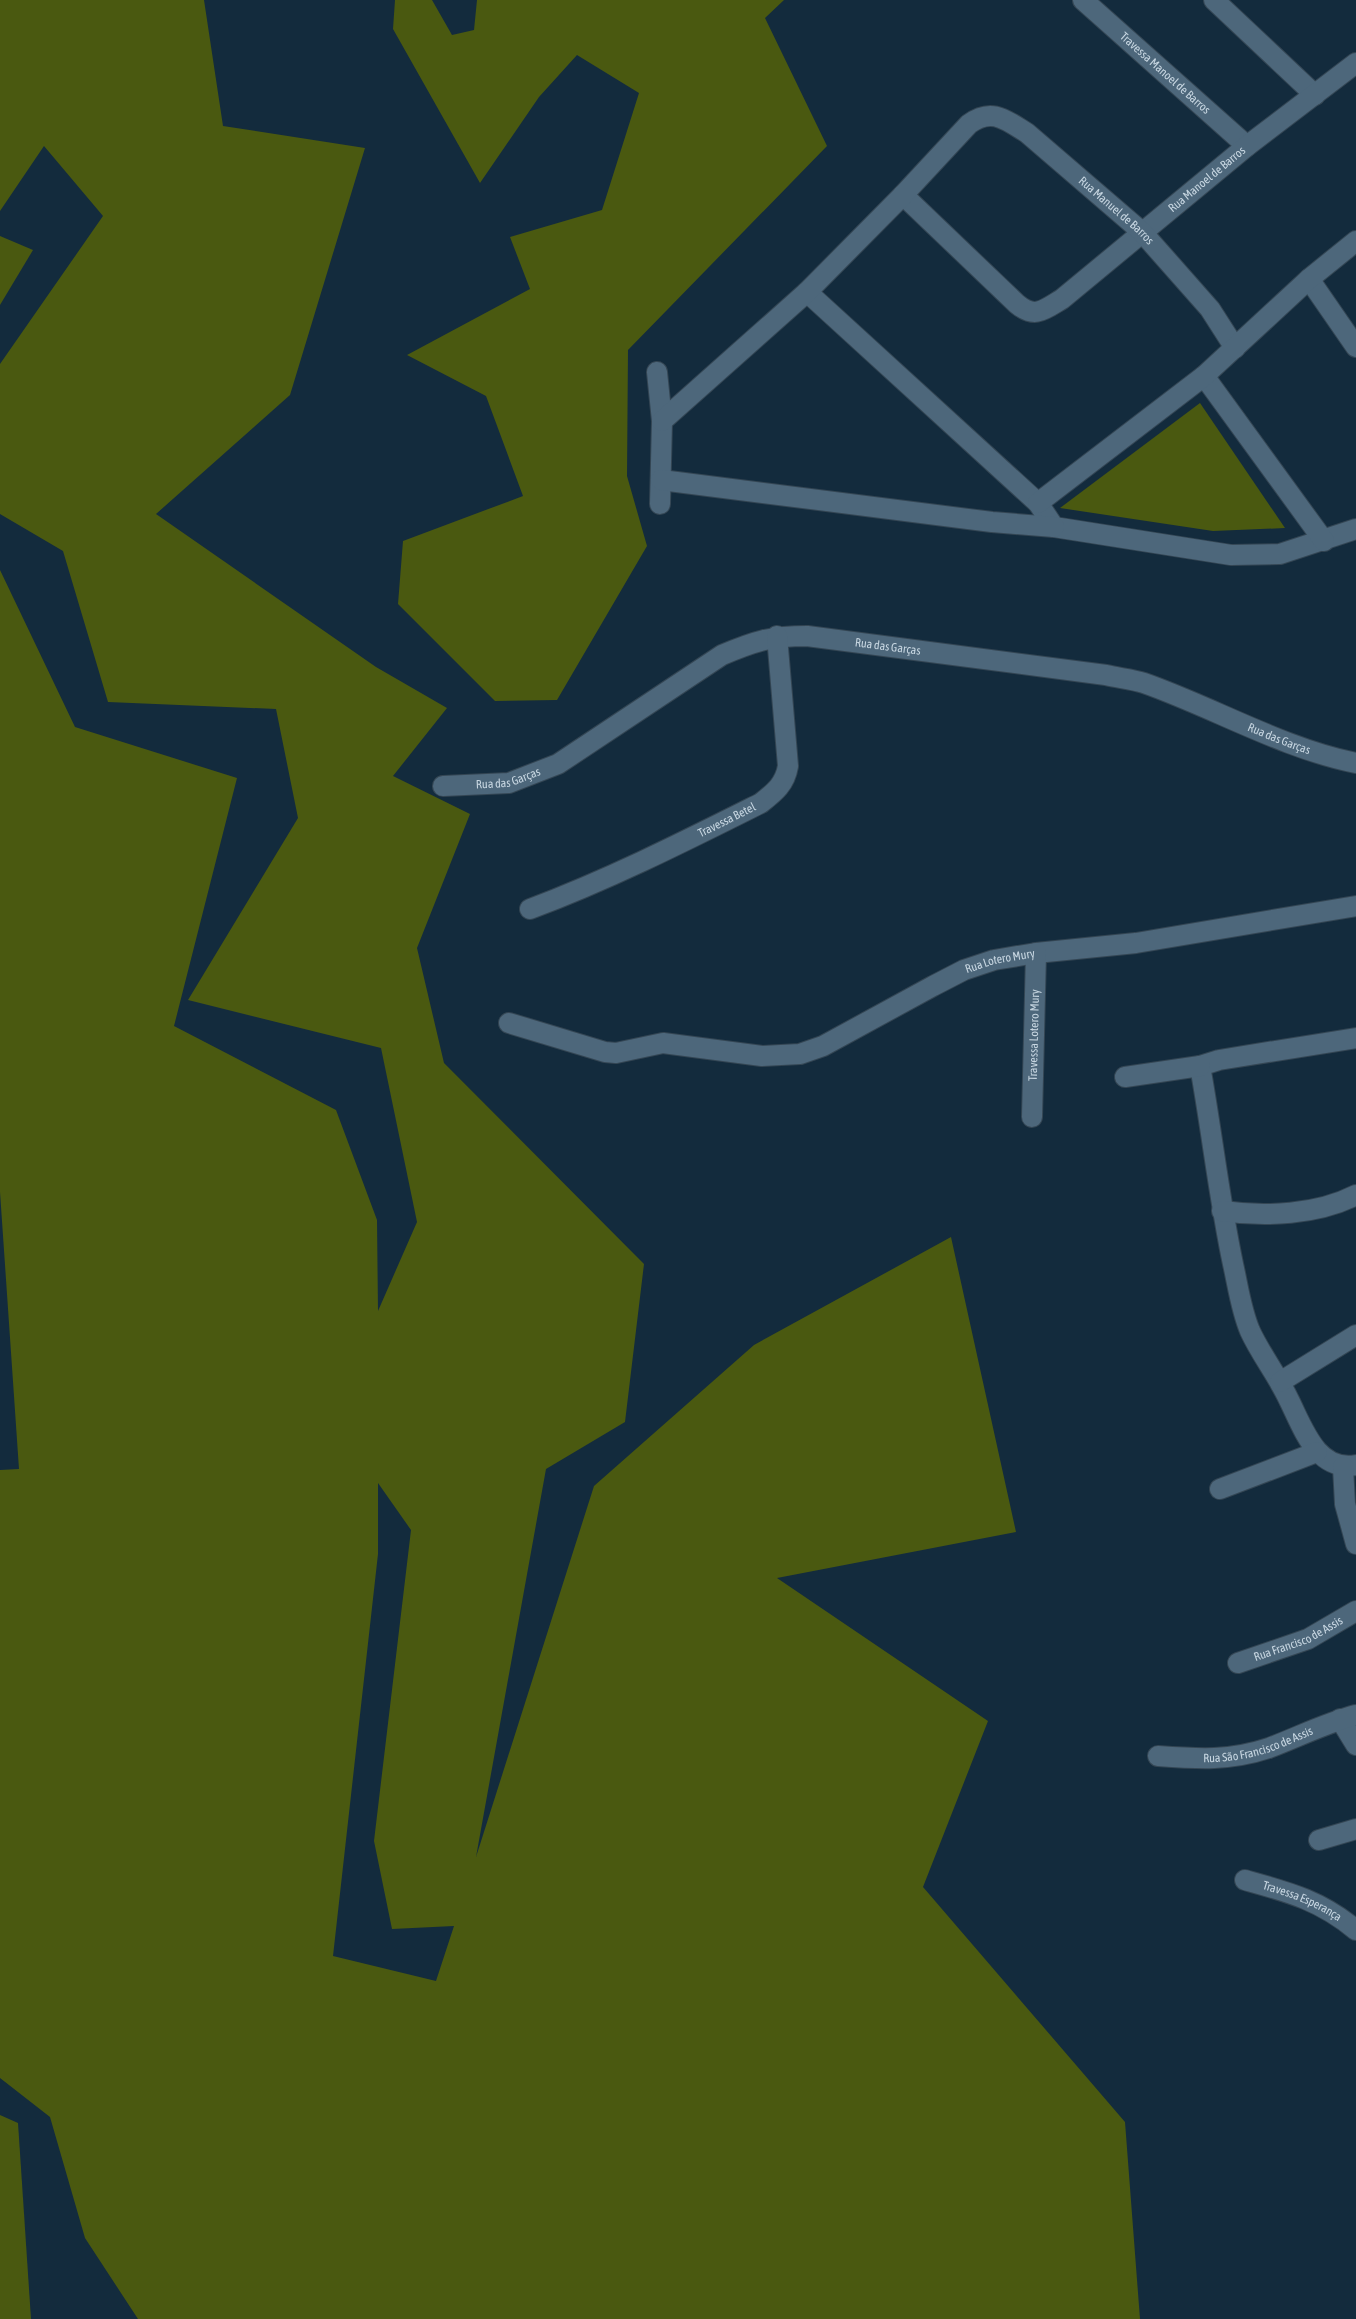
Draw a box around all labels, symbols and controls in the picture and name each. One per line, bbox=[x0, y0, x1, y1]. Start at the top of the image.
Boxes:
street label: Travessa Manoel de Barros bbox=[1117, 29, 1213, 117]
street label: Rua Manoel de Barros bbox=[1166, 143, 1248, 215]
street label: Rua Manuel de Barros bbox=[1076, 174, 1157, 247]
street label: Rua das Garças bbox=[854, 635, 922, 658]
street label: Rua das Garças bbox=[1246, 720, 1312, 757]
street label: Rua das Garças bbox=[476, 765, 542, 791]
street label: Travessa Betel bbox=[696, 799, 759, 840]
street label: Rua Lotero Mury bbox=[963, 946, 1036, 976]
street label: Travessa Lotero Mury bbox=[1026, 989, 1042, 1081]
street label: Rua Francisco de Assis bbox=[1252, 1613, 1345, 1664]
street label: Rua São Francisco de Assis bbox=[1203, 1724, 1315, 1765]
street label: Travessa Esperança bbox=[1261, 1878, 1344, 1924]

